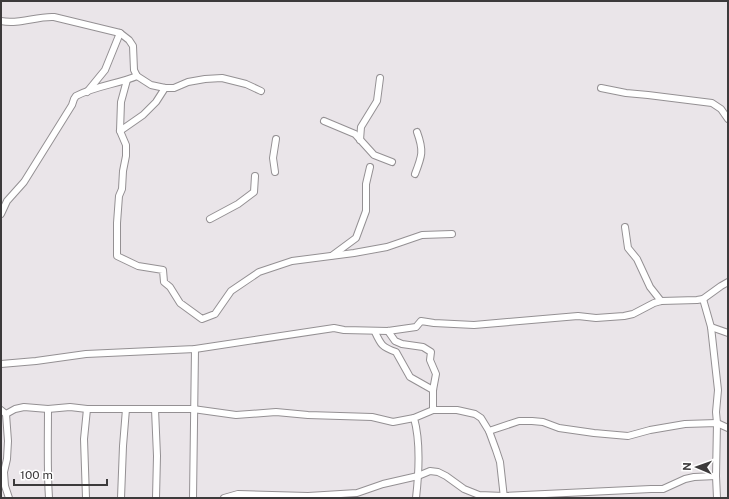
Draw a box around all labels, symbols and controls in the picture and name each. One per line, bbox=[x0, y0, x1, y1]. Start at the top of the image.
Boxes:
north arrow bbox=[677, 447, 717, 487]
scale bar bbox=[14, 461, 107, 487]
text: N bbox=[681, 462, 693, 471]
text: 100 m bbox=[20, 468, 53, 482]

